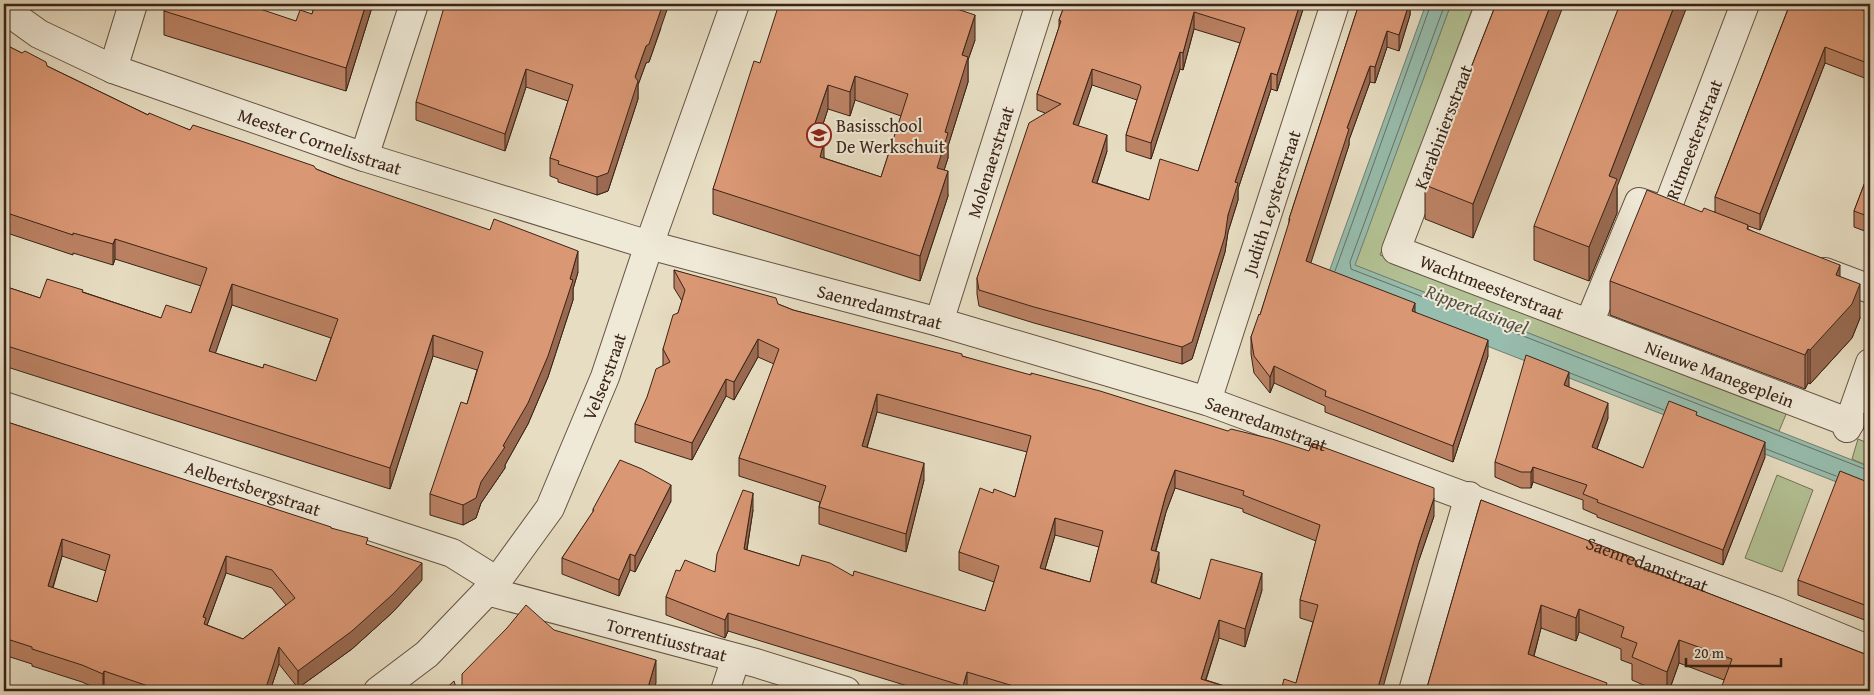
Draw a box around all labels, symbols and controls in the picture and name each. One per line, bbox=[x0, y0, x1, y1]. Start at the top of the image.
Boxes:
street label: Karabiniersstraat bbox=[1407, 60, 1479, 193]
street label: Ritmeesterstraat bbox=[1658, 75, 1729, 204]
street label: Meester Cornelisstraat bbox=[234, 100, 406, 182]
street label: Molenaerstraat bbox=[959, 102, 1020, 221]
place label: Basisschool De Werkschuit bbox=[836, 112, 946, 160]
school or university icon: Basisschool De Werkschuit bbox=[806, 122, 832, 148]
street label: Judith Leysterstraat bbox=[1235, 126, 1307, 280]
street label: Wachtmeesterstraat bbox=[1416, 247, 1569, 327]
water label: Ripperdasingel bbox=[1421, 276, 1533, 342]
street label: Saenredamstraat bbox=[814, 277, 946, 336]
street label: Velserstraat bbox=[575, 329, 633, 424]
street label: Nieuwe Manegeplein bbox=[1642, 333, 1798, 414]
street label: Saenredamstraat bbox=[1202, 388, 1332, 458]
street label: Aelbertsbergstraat bbox=[182, 453, 325, 523]
street label: Saenredamstraat bbox=[1582, 529, 1713, 599]
street label: Torrentiusstraat bbox=[603, 610, 731, 668]
scale bar bbox=[1686, 635, 1782, 667]
text: 20 m bbox=[1694, 642, 1725, 663]

